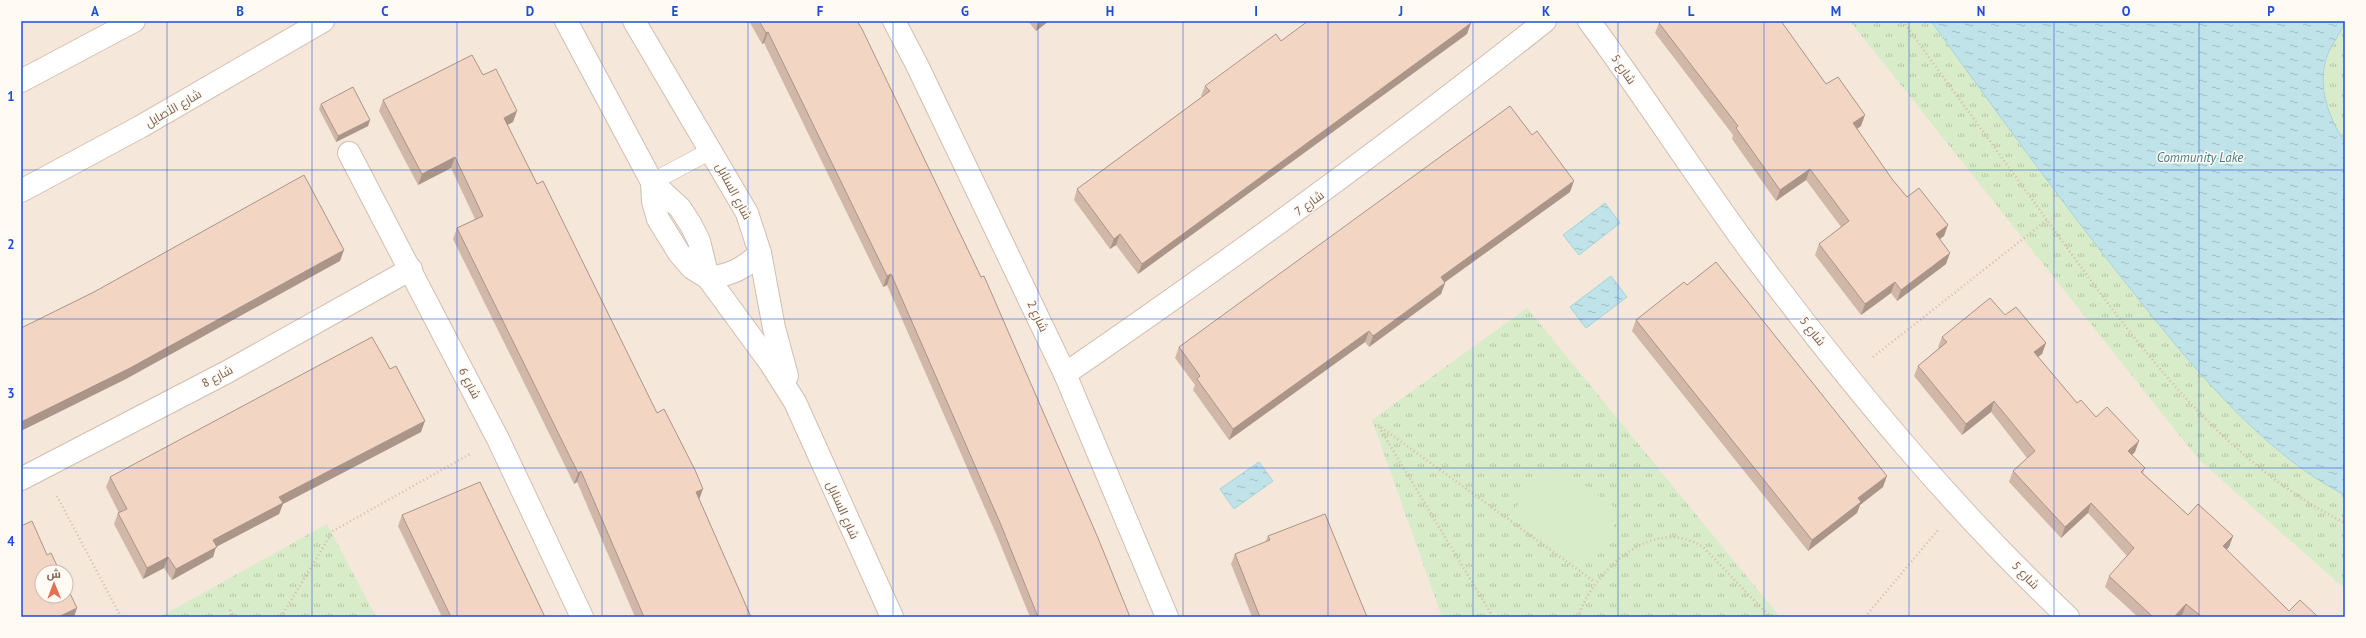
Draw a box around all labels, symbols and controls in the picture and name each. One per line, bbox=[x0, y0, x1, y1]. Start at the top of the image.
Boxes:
text: A bbox=[91, 3, 99, 20]
text: B bbox=[236, 3, 244, 20]
text: C bbox=[381, 3, 389, 20]
text: D bbox=[526, 3, 534, 20]
text: E bbox=[672, 3, 679, 20]
text: F bbox=[817, 3, 824, 20]
text: G bbox=[961, 3, 969, 20]
text: H bbox=[1106, 3, 1114, 20]
text: I bbox=[1254, 3, 1258, 20]
text: J bbox=[1398, 3, 1403, 20]
text: K bbox=[1542, 3, 1550, 20]
text: L bbox=[1688, 3, 1695, 20]
text: M bbox=[1831, 3, 1841, 20]
text: N bbox=[1977, 3, 1985, 20]
text: O bbox=[2122, 3, 2131, 20]
text: P bbox=[2267, 3, 2275, 20]
street label: شارع 5 bbox=[1608, 51, 1640, 87]
street label: شارع الأصايل bbox=[142, 86, 204, 131]
text: 1 bbox=[7, 88, 15, 105]
water label: Community Lake bbox=[2157, 149, 2243, 166]
street label: شارع السنابل bbox=[712, 160, 755, 222]
street label: شارع 7 bbox=[1291, 187, 1327, 220]
text: 2 bbox=[7, 236, 15, 253]
street label: شارع 2 bbox=[1023, 298, 1052, 335]
street label: شارع 5 bbox=[1796, 313, 1829, 349]
street label: شارع 8 bbox=[199, 362, 236, 391]
street label: شارع 6 bbox=[455, 365, 484, 402]
text: 3 bbox=[7, 385, 15, 402]
street label: شارع السنابل bbox=[823, 479, 862, 542]
text: 4 bbox=[7, 533, 15, 550]
street label: شارع 5 bbox=[2008, 558, 2043, 593]
north arrow bbox=[34, 564, 74, 604]
text: ش bbox=[47, 567, 61, 581]

